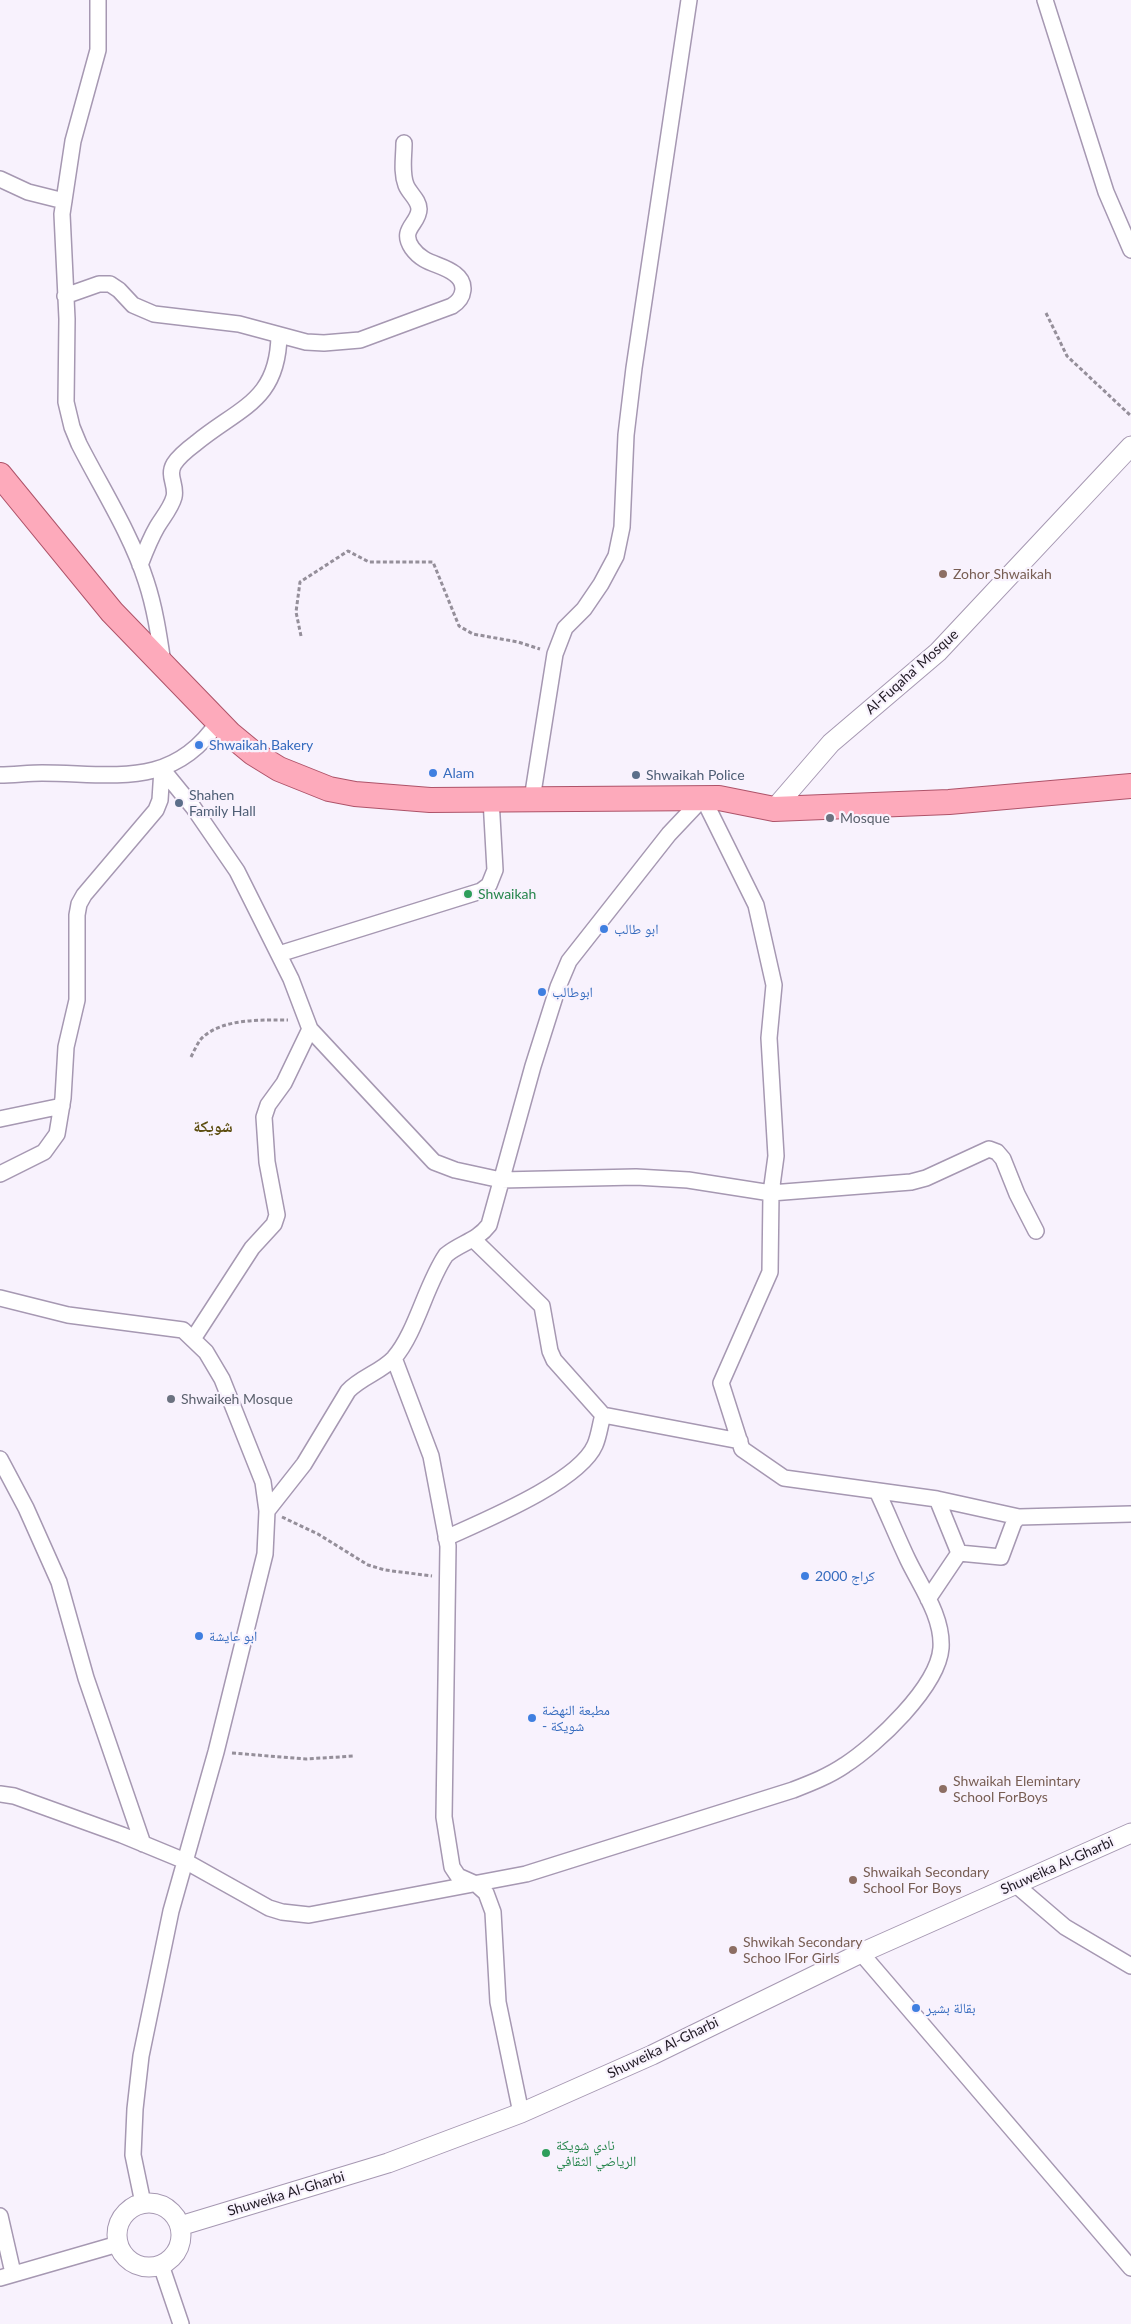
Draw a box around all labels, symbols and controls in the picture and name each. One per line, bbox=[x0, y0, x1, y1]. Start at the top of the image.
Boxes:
place label: Zohor Shwaikah bbox=[953, 566, 1052, 582]
marker: Zohor Shwaikah bbox=[937, 568, 949, 580]
street label: Al-Fuqaha' Mosque bbox=[862, 626, 962, 718]
place label: Shwaikah Bakery bbox=[209, 737, 313, 753]
marker: Shwaikah Bakery bbox=[193, 739, 205, 751]
place label: Alam bbox=[443, 765, 474, 781]
marker: Alam bbox=[427, 767, 439, 779]
place label: Shwaikah Police bbox=[646, 767, 745, 783]
marker: Shwaikah Police bbox=[630, 769, 642, 781]
place label: Shahen Family Hall bbox=[189, 787, 256, 820]
marker: Shahen Family Hall bbox=[173, 797, 185, 809]
place label: Mosque bbox=[840, 810, 890, 826]
marker: Mosque bbox=[824, 812, 836, 824]
place label: Shwaikah bbox=[478, 886, 536, 902]
marker: Shwaikah bbox=[462, 888, 474, 900]
place label: ابو طالب bbox=[614, 921, 659, 937]
marker: ابو طالب bbox=[598, 923, 610, 935]
place label: ابوطالب bbox=[552, 984, 593, 1000]
marker: ابوطالب bbox=[536, 986, 548, 998]
district label: شويكة bbox=[193, 1117, 233, 1137]
place label: Shwaikeh Mosque bbox=[181, 1391, 293, 1407]
marker: Shwaikeh Mosque bbox=[165, 1393, 177, 1405]
place label: كراج 2000 bbox=[815, 1568, 875, 1584]
marker: كراج 2000 bbox=[799, 1570, 811, 1582]
place label: ابو عايشة bbox=[209, 1628, 257, 1644]
marker: ابو عايشة bbox=[193, 1630, 205, 1642]
place label: مطبعة النهضة - شويكة bbox=[542, 1702, 610, 1734]
marker: مطبعة النهضة - شويكة bbox=[526, 1712, 538, 1724]
place label: Shwaikah Elemintary School ForBoys bbox=[953, 1773, 1081, 1805]
marker: Shwaikah Elemintary School ForBoys bbox=[937, 1783, 949, 1795]
street label: Shuweika Al-Gharbi bbox=[998, 1834, 1116, 1898]
place label: Shwaikah Secondary School For Boys bbox=[863, 1864, 989, 1896]
marker: Shwaikah Secondary School For Boys bbox=[847, 1874, 859, 1886]
place label: Shwikah Secondary Schoo lFor Girls bbox=[743, 1934, 862, 1966]
marker: Shwikah Secondary Schoo lFor Girls bbox=[727, 1944, 739, 1956]
place label: بقالة بشير bbox=[926, 2000, 976, 2016]
marker: بقالة بشير bbox=[910, 2002, 922, 2014]
street label: Shuweika Al-Gharbi bbox=[605, 2014, 721, 2082]
place label: نادي شويكة الرياضي الثقافي bbox=[556, 2137, 636, 2170]
marker: نادي شويكة الرياضي الثقافي bbox=[540, 2147, 552, 2159]
street label: Shuweika Al-Gharbi bbox=[225, 2168, 347, 2220]

